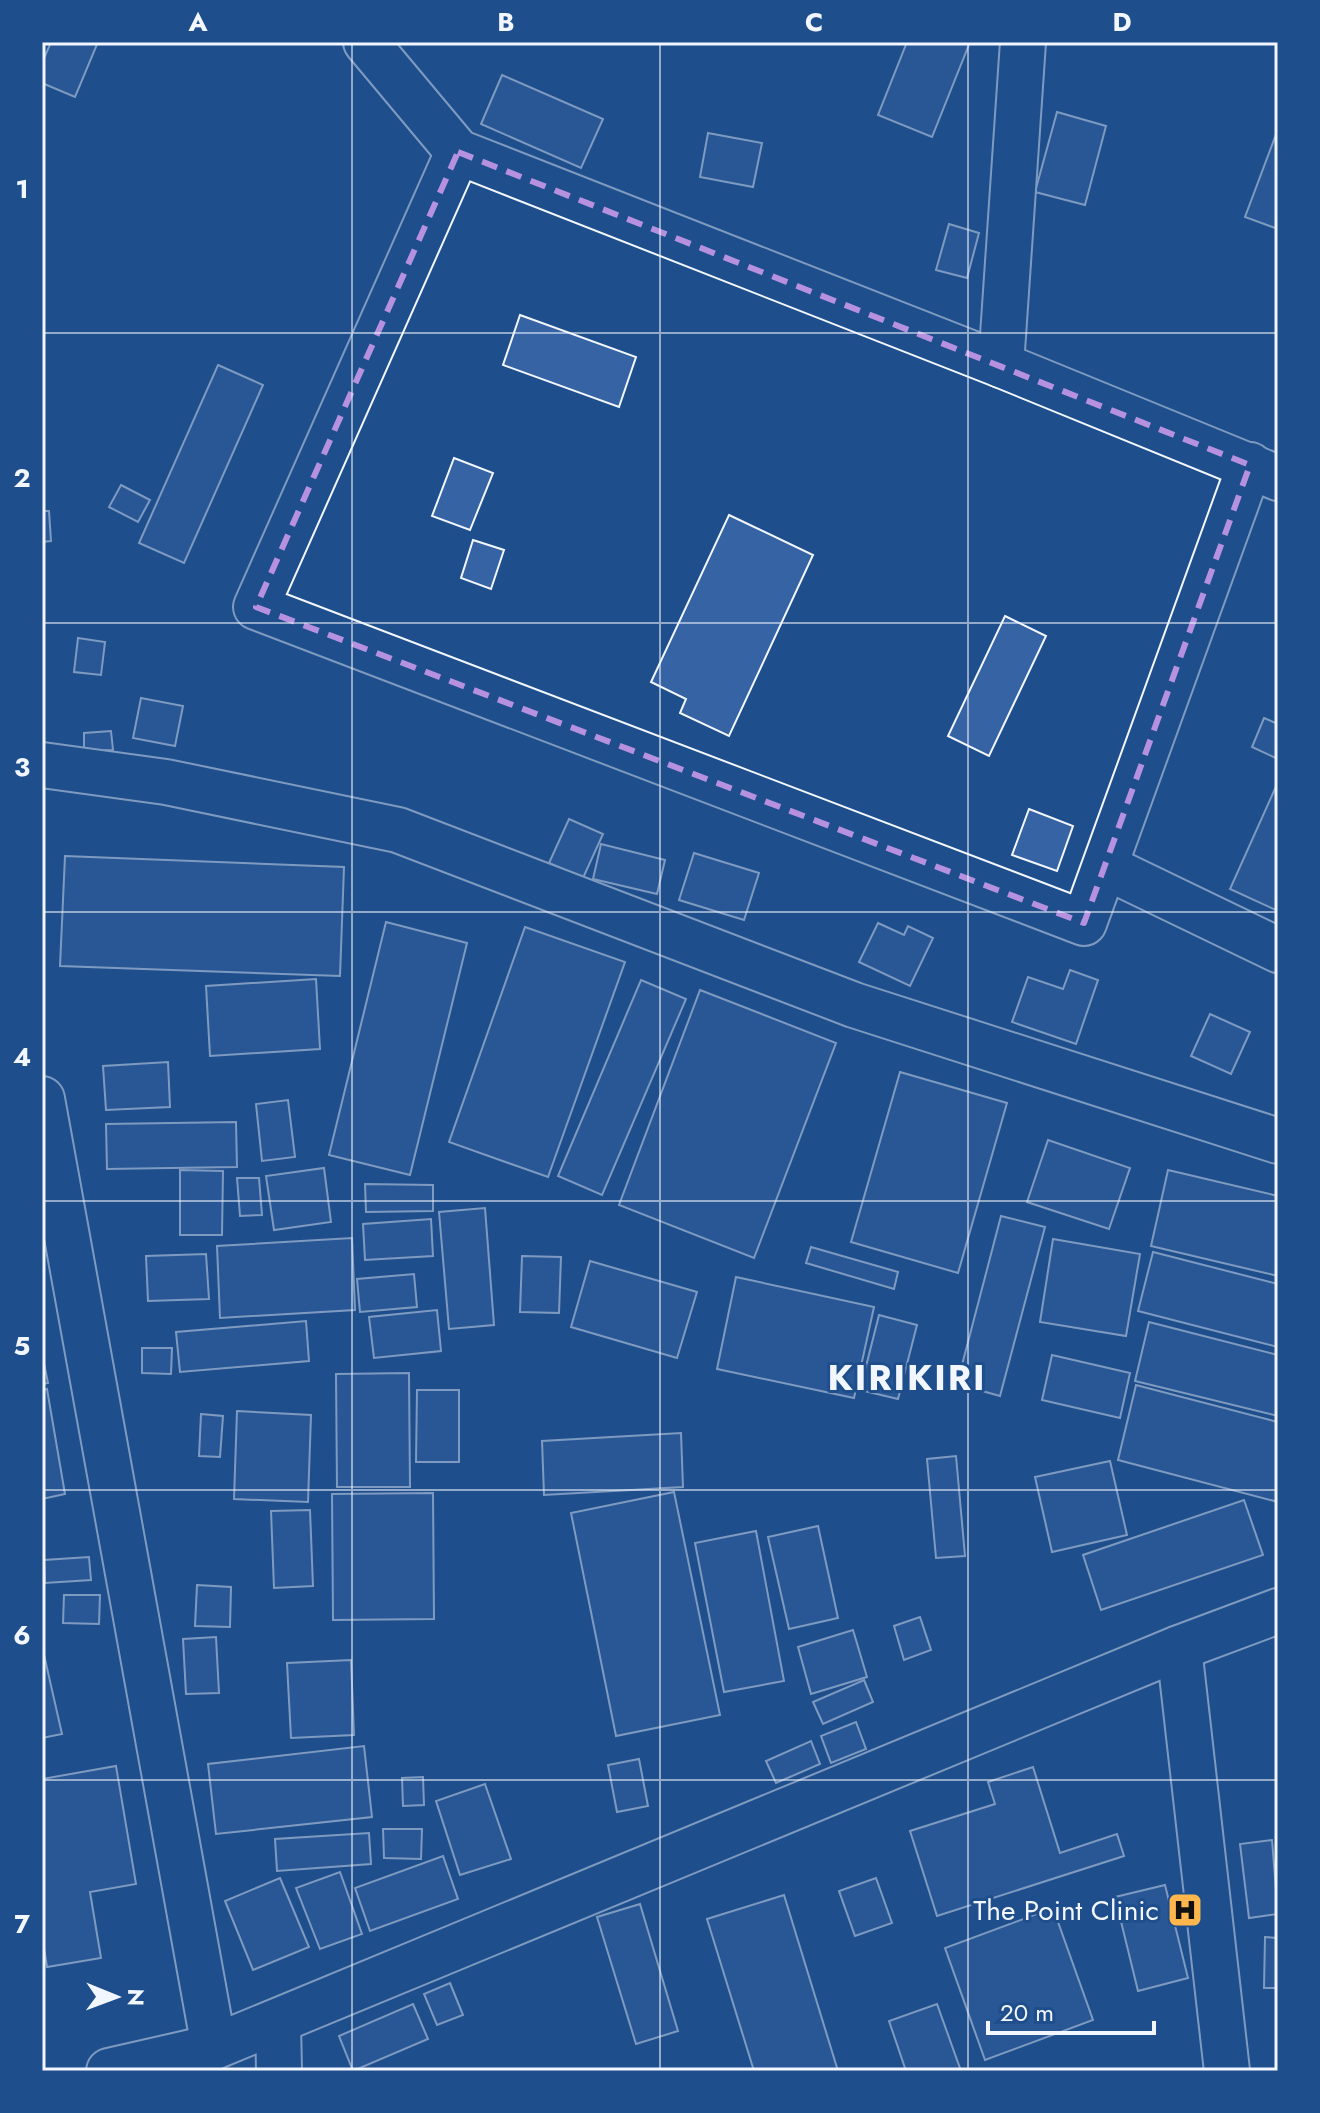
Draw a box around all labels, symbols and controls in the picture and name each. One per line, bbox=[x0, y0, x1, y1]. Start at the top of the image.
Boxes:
text: A bbox=[187, 3, 208, 41]
text: B bbox=[497, 3, 515, 41]
text: C bbox=[805, 3, 823, 41]
text: D bbox=[1112, 3, 1132, 41]
text: 1 bbox=[15, 170, 29, 208]
text: 2 bbox=[13, 459, 31, 497]
text: 3 bbox=[14, 748, 30, 786]
text: 4 bbox=[13, 1038, 31, 1076]
text: 5 bbox=[14, 1327, 30, 1365]
district label: KIRIKIRI bbox=[828, 1351, 987, 1403]
text: 6 bbox=[13, 1616, 31, 1654]
place label: The Point Clinic bbox=[973, 1890, 1159, 1931]
hospital icon: The Point Clinic bbox=[1166, 1891, 1204, 1929]
text: 7 bbox=[14, 1905, 30, 1943]
north arrow bbox=[76, 1957, 156, 2037]
scale bar bbox=[988, 1985, 1154, 2035]
text: N bbox=[120, 1988, 152, 2006]
text: 20 m bbox=[1000, 1995, 1054, 2030]

